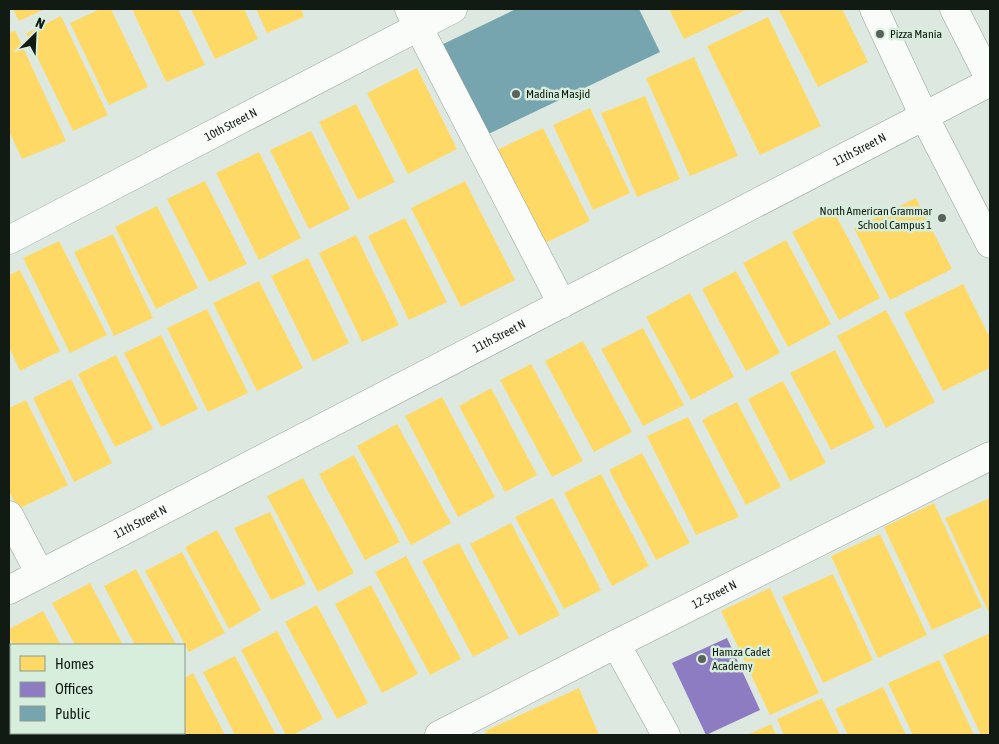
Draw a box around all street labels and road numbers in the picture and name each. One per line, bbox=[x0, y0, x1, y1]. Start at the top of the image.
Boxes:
street label: 10th Street N bbox=[202, 105, 259, 144]
street label: 11th Street N bbox=[831, 130, 888, 169]
street label: 11th Street N bbox=[470, 317, 528, 356]
street label: 11th Street N bbox=[112, 503, 169, 541]
street label: 12 Street N bbox=[690, 578, 739, 612]

